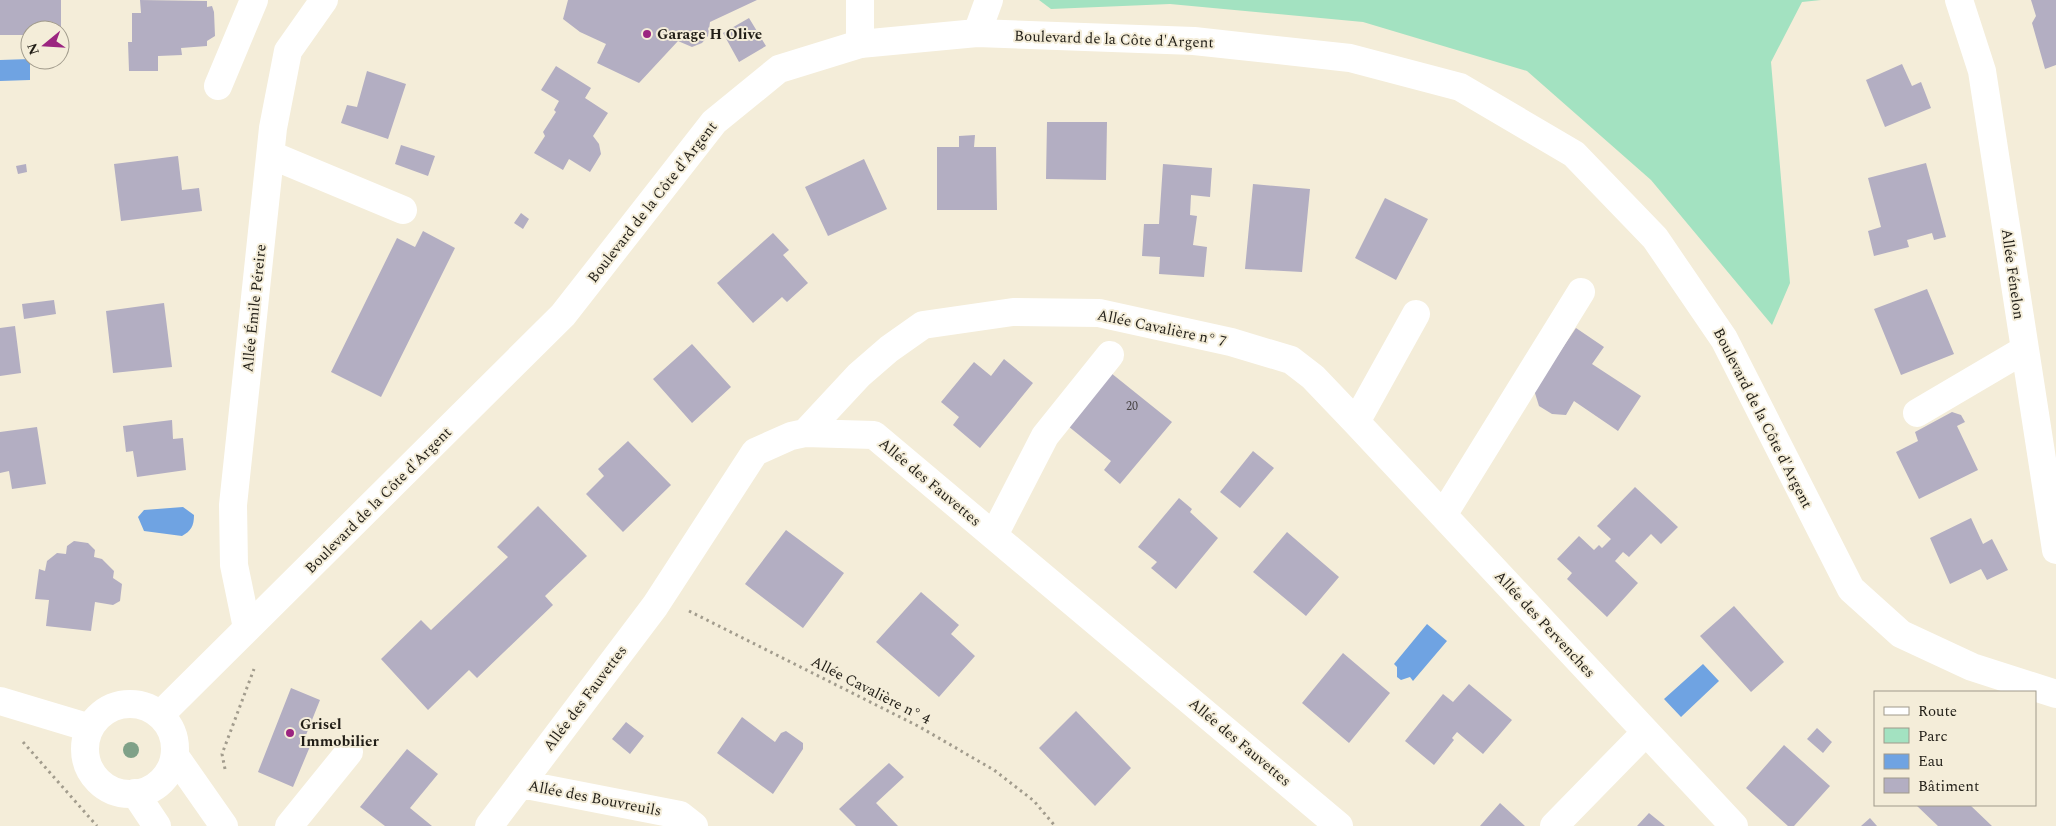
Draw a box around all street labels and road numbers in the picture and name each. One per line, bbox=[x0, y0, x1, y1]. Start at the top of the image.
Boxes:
street label: Boulevard de la Côte d'Argent bbox=[1014, 25, 1214, 54]
street label: Boulevard de la Côte d'Argent bbox=[582, 117, 723, 288]
street label: Allée Fénelon bbox=[1995, 227, 2030, 321]
street label: Allée Émile Péreire bbox=[236, 243, 273, 373]
street label: Allée Cavalière n° 7 bbox=[1095, 304, 1229, 353]
street label: Boulevard de la Côte d'Argent bbox=[1707, 324, 1818, 512]
street label: Boulevard de la Côte d'Argent bbox=[300, 422, 457, 579]
street label: Allée des Fauvettes bbox=[873, 433, 986, 532]
street label: Allée des Pervenches bbox=[1489, 566, 1601, 683]
street label: Allée des Fauvettes bbox=[538, 640, 633, 756]
street label: Allée Cavalière n° 4 bbox=[807, 650, 935, 731]
street label: Allée des Fauvettes bbox=[1183, 693, 1296, 792]
street label: Allée des Bouvreuils bbox=[526, 774, 663, 823]

